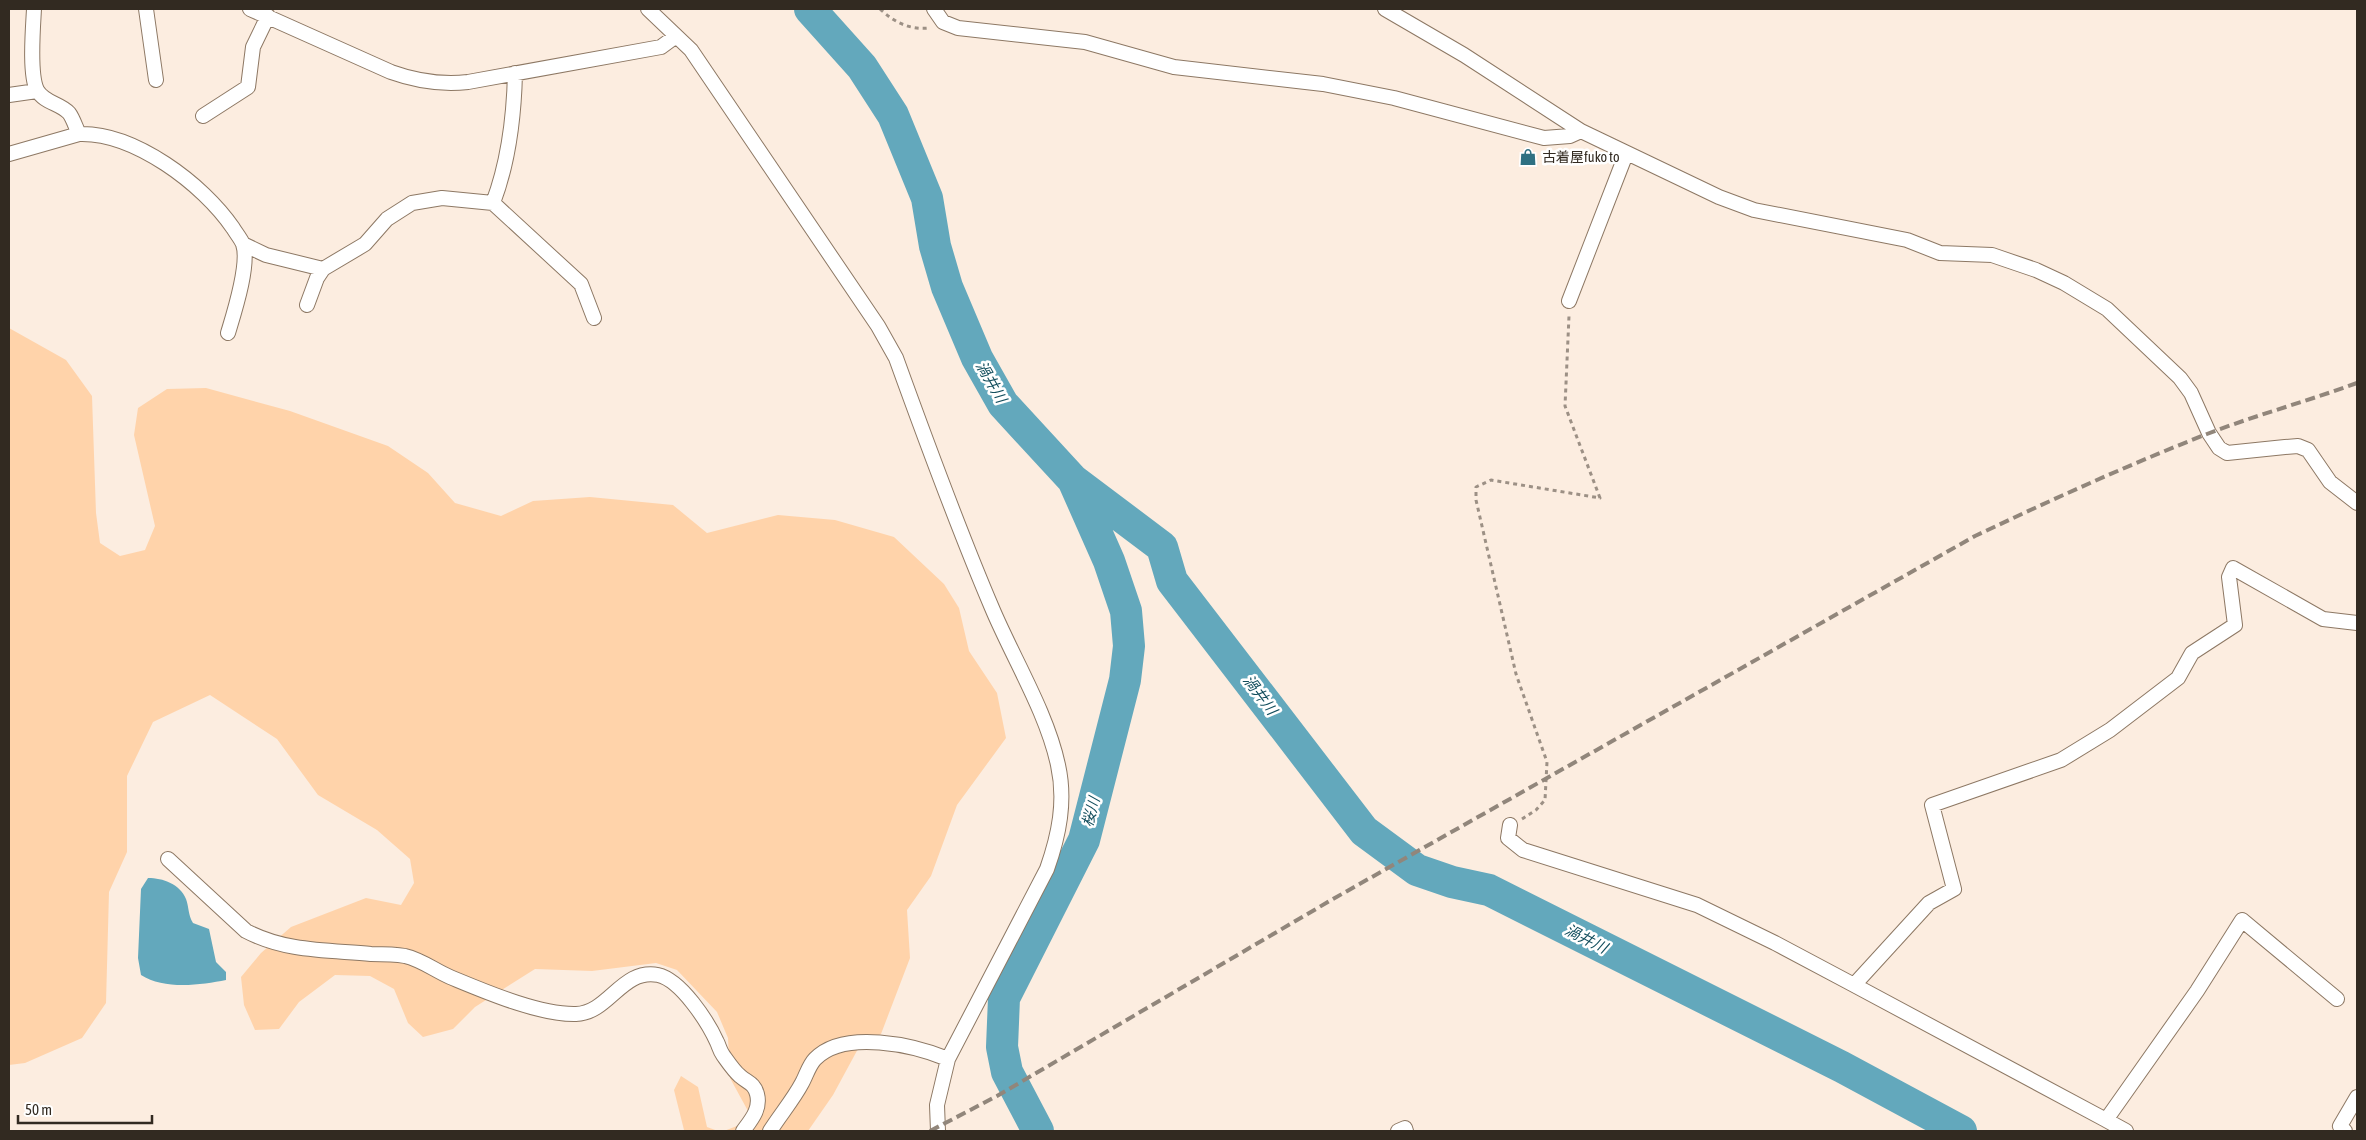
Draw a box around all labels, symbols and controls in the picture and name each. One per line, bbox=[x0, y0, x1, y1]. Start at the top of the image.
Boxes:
shop icon: 古着屋fuko to bbox=[1518, 147, 1538, 167]
place label: 古着屋fuko to bbox=[1542, 149, 1619, 165]
water label: 渦井川 bbox=[973, 358, 1011, 407]
water label: 渦井川 bbox=[1240, 672, 1282, 719]
water label: 桜川 bbox=[1078, 793, 1103, 829]
water label: 渦井川 bbox=[1562, 921, 1612, 957]
scale bar bbox=[18, 1092, 151, 1124]
text: 50 m bbox=[25, 1101, 52, 1118]

